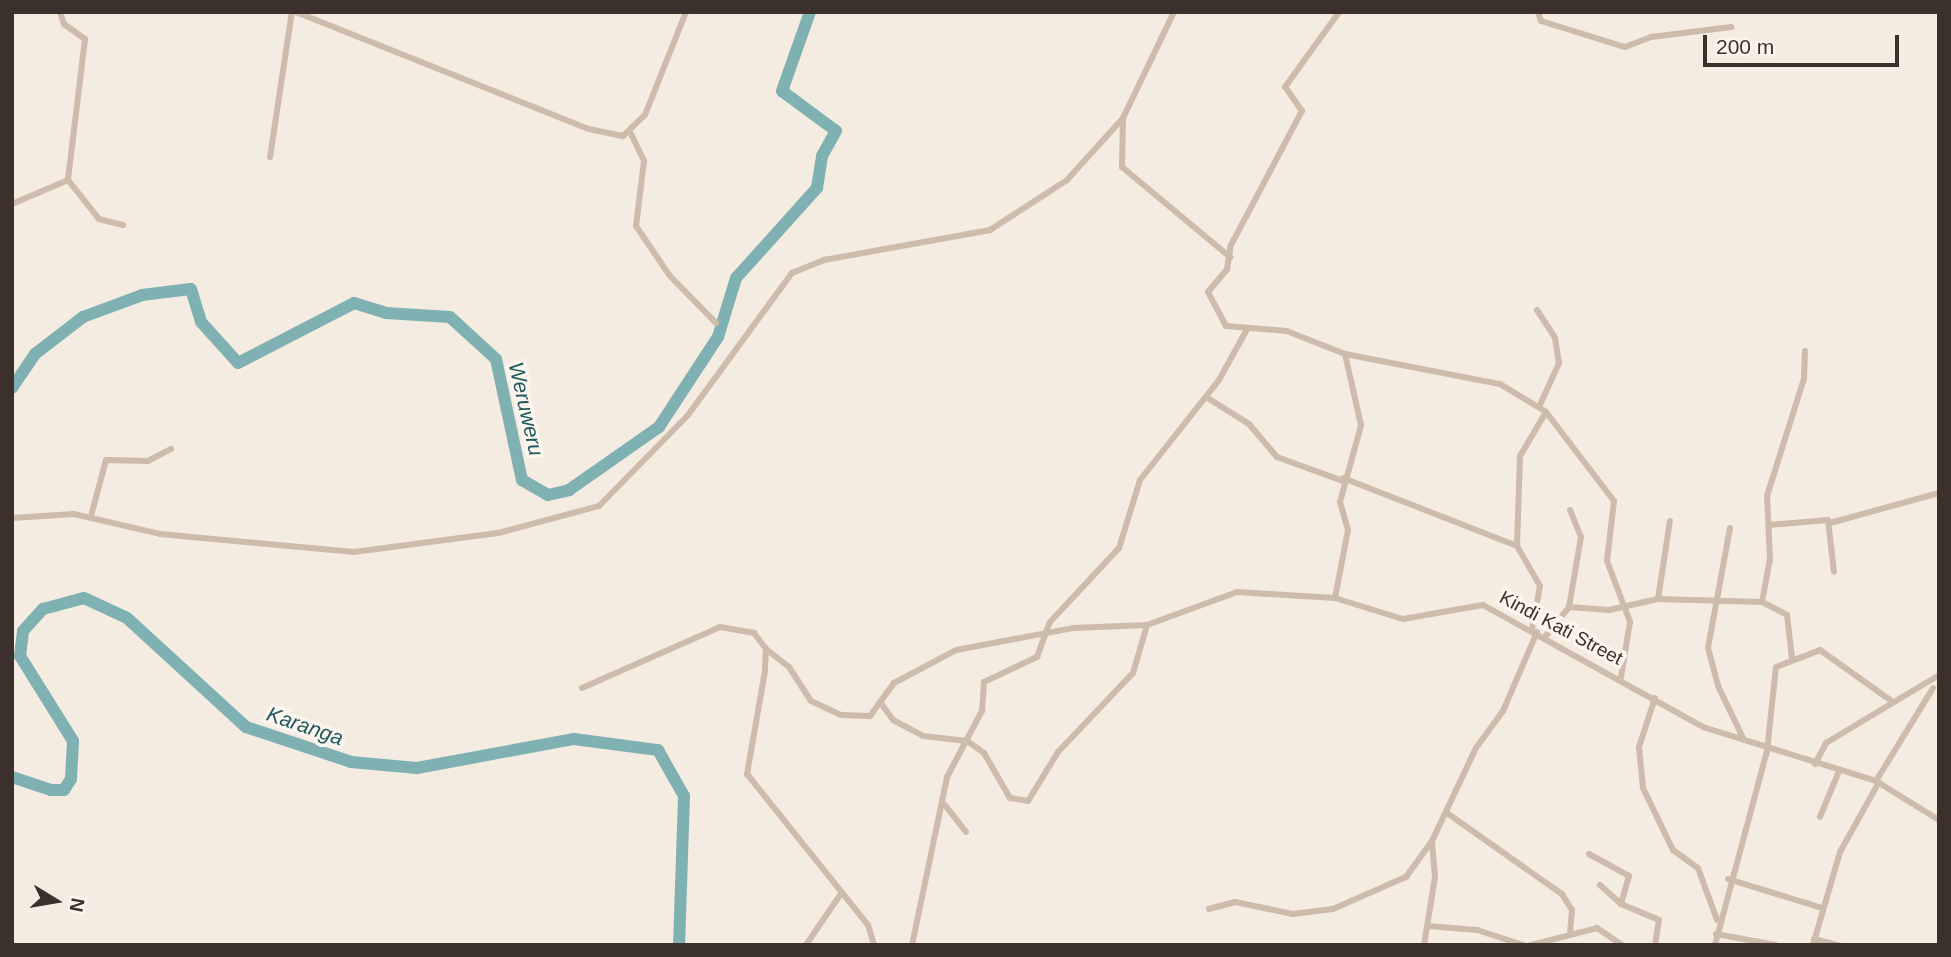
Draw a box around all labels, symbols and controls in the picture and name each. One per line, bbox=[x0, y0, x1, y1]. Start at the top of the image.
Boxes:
scale bar bbox=[1706, 21, 1902, 65]
text: 200 m bbox=[1716, 35, 1774, 58]
water label: Weruweru bbox=[503, 360, 549, 458]
street label: Kindi Kati Street bbox=[1496, 586, 1626, 670]
water label: Karanga bbox=[263, 701, 347, 751]
north arrow bbox=[21, 866, 91, 936]
text: N bbox=[65, 896, 89, 914]

